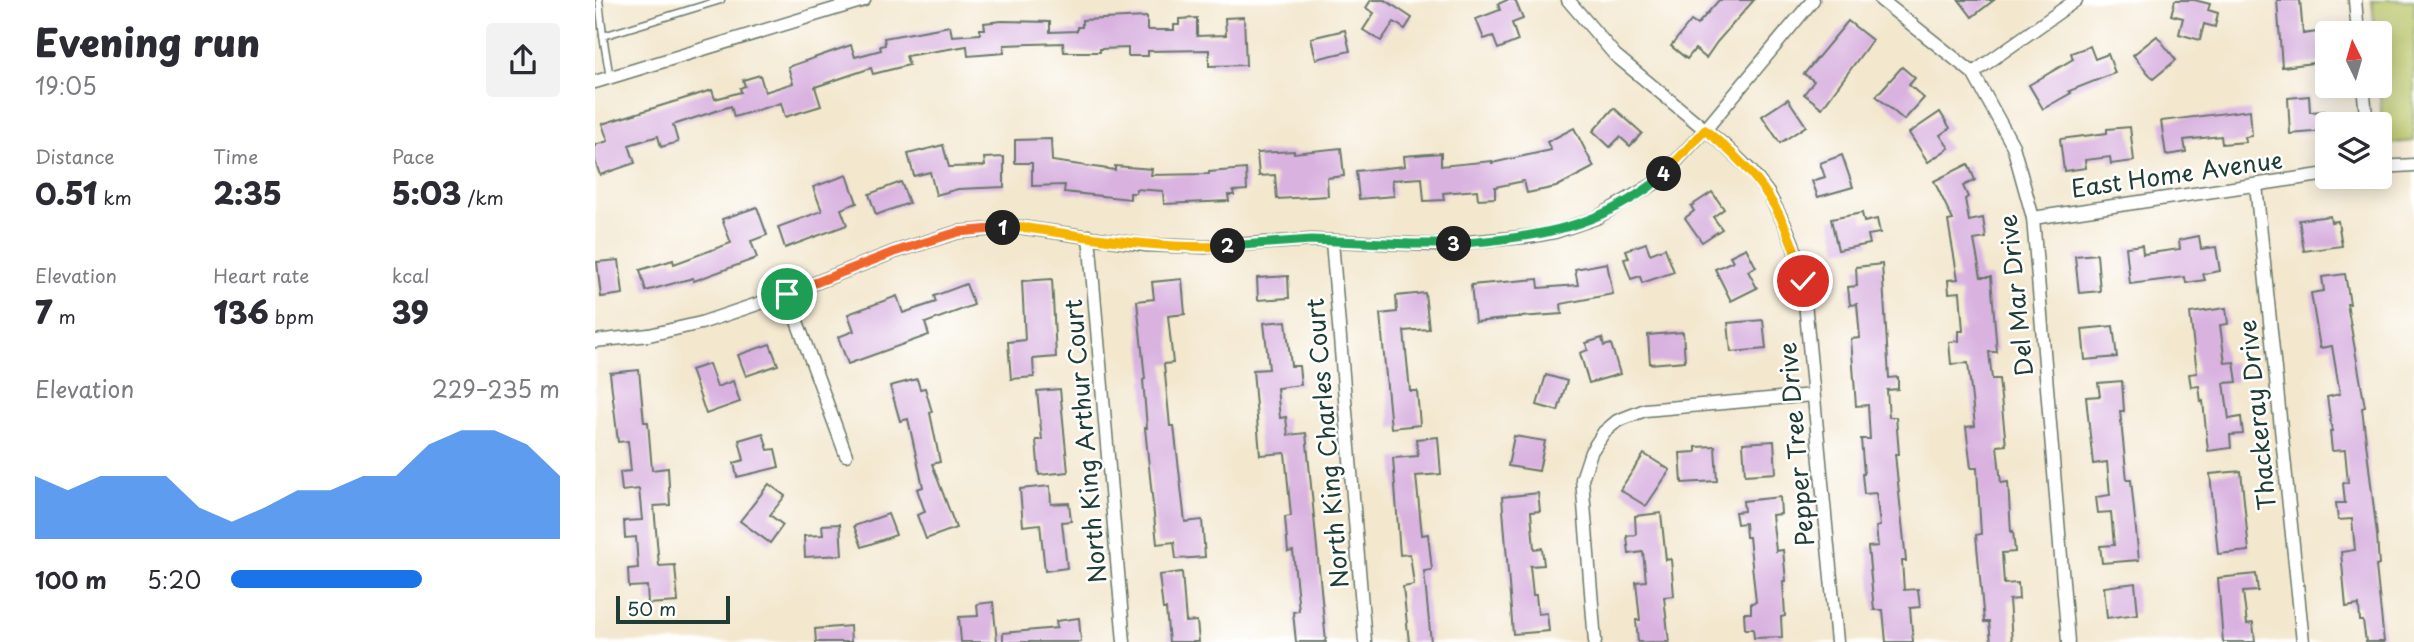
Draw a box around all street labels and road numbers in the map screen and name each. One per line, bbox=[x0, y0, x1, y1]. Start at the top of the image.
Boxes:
street label: East Home Avenue bbox=[2069, 140, 2285, 206]
street label: Del Mar Drive bbox=[1989, 213, 2041, 378]
street label: North King Charles Court bbox=[1295, 297, 1357, 590]
street label: North King Arthur Court bbox=[1054, 298, 1114, 585]
street label: Thackeray Drive bbox=[2228, 318, 2284, 512]
street label: Pepper Tree Drive bbox=[1768, 341, 1822, 548]

